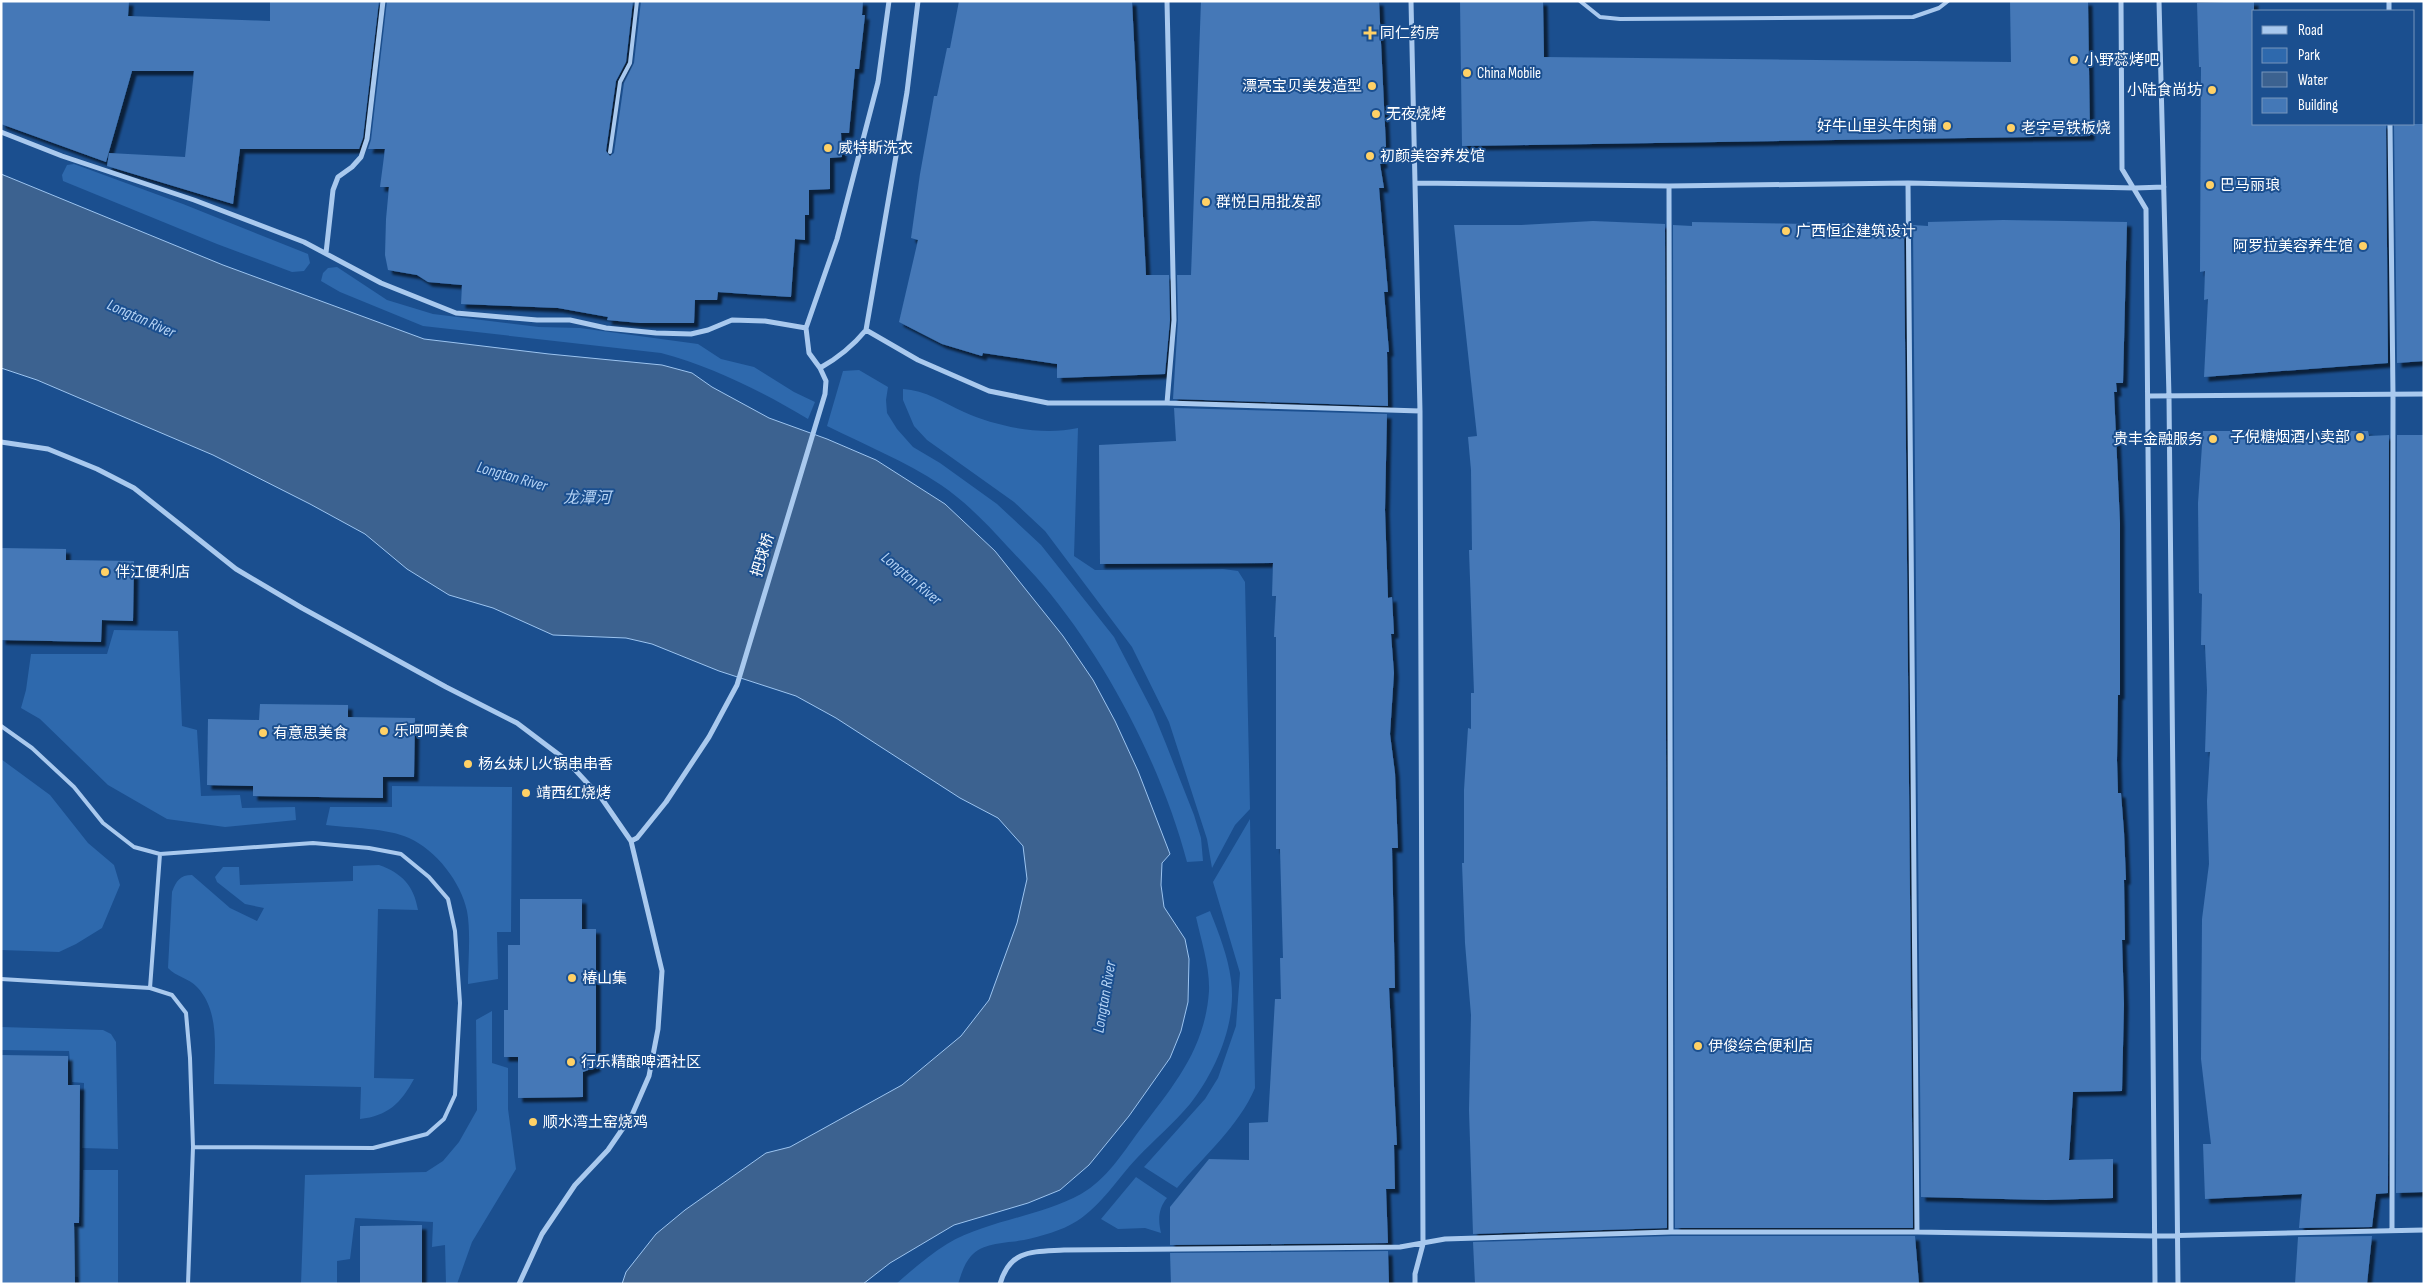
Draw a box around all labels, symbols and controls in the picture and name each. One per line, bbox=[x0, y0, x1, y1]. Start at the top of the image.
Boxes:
legend bbox=[2252, 10, 2415, 125]
text: Road bbox=[2298, 21, 2323, 40]
place label: 同仁药房 bbox=[1380, 24, 1440, 43]
marker: 同仁药房 bbox=[1364, 27, 1376, 39]
text: Park bbox=[2298, 46, 2320, 65]
place label: 小野蕊烤吧 bbox=[2084, 51, 2159, 70]
marker: 小野蕊烤吧 bbox=[2068, 54, 2080, 66]
place label: China Mobile bbox=[1477, 64, 1541, 83]
marker: China Mobile bbox=[1461, 67, 1473, 79]
text: Water bbox=[2298, 71, 2329, 90]
place label: 漂亮宝贝美发造型 bbox=[1242, 77, 1362, 96]
marker: 漂亮宝贝美发造型 bbox=[1366, 80, 1378, 92]
place label: 小陆食尚坊 bbox=[2127, 81, 2202, 100]
marker: 小陆食尚坊 bbox=[2206, 84, 2218, 96]
text: Building bbox=[2298, 96, 2338, 115]
place label: 无夜烧烤 bbox=[1386, 105, 1446, 124]
marker: 无夜烧烤 bbox=[1370, 108, 1382, 120]
place label: 好牛山里头牛肉铺 bbox=[1817, 117, 1937, 136]
place label: 老字号铁板烧 bbox=[2021, 119, 2111, 138]
marker: 好牛山里头牛肉铺 bbox=[1941, 120, 1953, 132]
marker: 老字号铁板烧 bbox=[2005, 122, 2017, 134]
place label: 威特斯洗衣 bbox=[838, 139, 913, 158]
marker: 威特斯洗衣 bbox=[822, 142, 834, 154]
place label: 初颜美容养发馆 bbox=[1380, 147, 1485, 166]
marker: 初颜美容养发馆 bbox=[1364, 150, 1376, 162]
place label: 巴马丽琅 bbox=[2220, 176, 2280, 195]
marker: 巴马丽琅 bbox=[2204, 179, 2216, 191]
place label: 群悦日用批发部 bbox=[1216, 193, 1321, 212]
marker: 群悦日用批发部 bbox=[1200, 196, 1212, 208]
place label: 广西恒企建筑设计 bbox=[1796, 222, 1916, 241]
marker: 广西恒企建筑设计 bbox=[1780, 225, 1792, 237]
place label: 阿罗拉美容养生馆 bbox=[2233, 237, 2353, 256]
marker: 阿罗拉美容养生馆 bbox=[2357, 240, 2369, 252]
water label: Longtan River bbox=[104, 296, 178, 343]
place label: 子倪糖烟酒小卖部 bbox=[2230, 428, 2350, 447]
place label: 贵丰金融服务 bbox=[2113, 430, 2203, 449]
marker: 子倪糖烟酒小卖部 bbox=[2354, 431, 2366, 443]
marker: 贵丰金融服务 bbox=[2207, 433, 2219, 445]
water label: Longtan River bbox=[475, 458, 550, 496]
water label: 龙潭河 bbox=[563, 489, 614, 508]
street label: 把球桥 bbox=[747, 531, 779, 579]
water label: Longtan River bbox=[877, 548, 945, 610]
place label: 伴江便利店 bbox=[115, 563, 190, 582]
marker: 伴江便利店 bbox=[99, 566, 111, 578]
place label: 乐呵呵美食 bbox=[394, 722, 469, 741]
place label: 有意思美食 bbox=[273, 724, 348, 743]
marker: 乐呵呵美食 bbox=[378, 725, 390, 737]
marker: 有意思美食 bbox=[257, 727, 269, 739]
place label: 杨幺妹儿火锅串串香 bbox=[478, 755, 613, 774]
marker: 杨幺妹儿火锅串串香 bbox=[462, 758, 474, 770]
place label: 靖西红烧烤 bbox=[536, 784, 611, 803]
marker: 靖西红烧烤 bbox=[520, 787, 532, 799]
water label: Longtan River bbox=[1089, 959, 1121, 1034]
place label: 椿山集 bbox=[582, 969, 627, 988]
marker: 椿山集 bbox=[566, 972, 578, 984]
place label: 伊俊综合便利店 bbox=[1708, 1037, 1813, 1056]
marker: 伊俊综合便利店 bbox=[1692, 1040, 1704, 1052]
place label: 行乐精酿啤酒社区 bbox=[581, 1053, 701, 1072]
marker: 行乐精酿啤酒社区 bbox=[565, 1056, 577, 1068]
place label: 顺水湾土窑烧鸡 bbox=[543, 1113, 648, 1132]
marker: 顺水湾土窑烧鸡 bbox=[527, 1116, 539, 1128]

